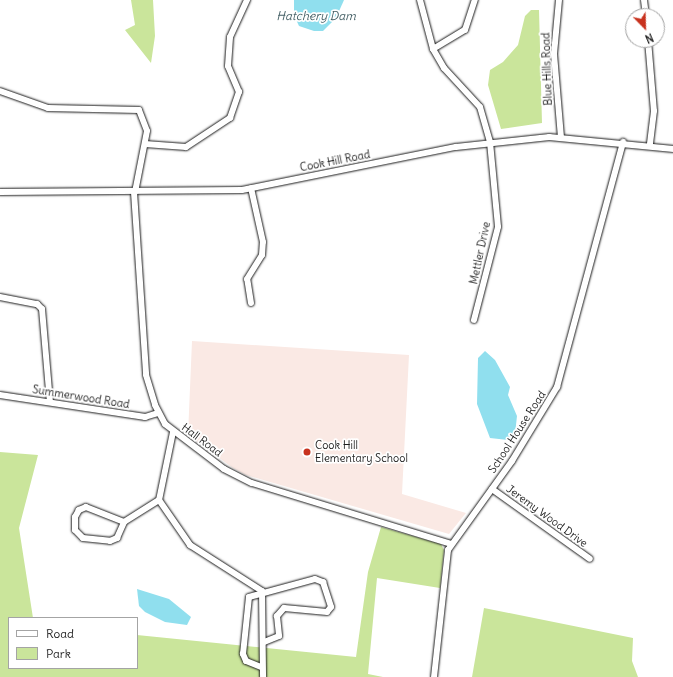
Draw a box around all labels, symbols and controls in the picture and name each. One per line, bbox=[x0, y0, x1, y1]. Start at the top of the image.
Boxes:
north arrow bbox=[625, 8, 665, 48]
water label: Hatchery Dam bbox=[276, 9, 356, 23]
text: N bbox=[643, 30, 656, 46]
street label: Blue Hills Road bbox=[539, 32, 555, 106]
street label: Cook Hill Road bbox=[299, 148, 371, 174]
street label: Mettler Drive bbox=[467, 220, 493, 286]
street label: Summerwood Road bbox=[32, 383, 130, 411]
street label: School House Road bbox=[485, 388, 549, 476]
street label: Hall Road bbox=[179, 420, 225, 460]
place label: Cook Hill Elementary School bbox=[315, 439, 408, 465]
marker: Cook Hill Elementary School bbox=[302, 447, 312, 457]
street label: Jeremy Wood Drive bbox=[504, 482, 590, 550]
legend bbox=[8, 617, 138, 669]
text: Road bbox=[46, 626, 74, 641]
text: Park bbox=[46, 646, 71, 661]

